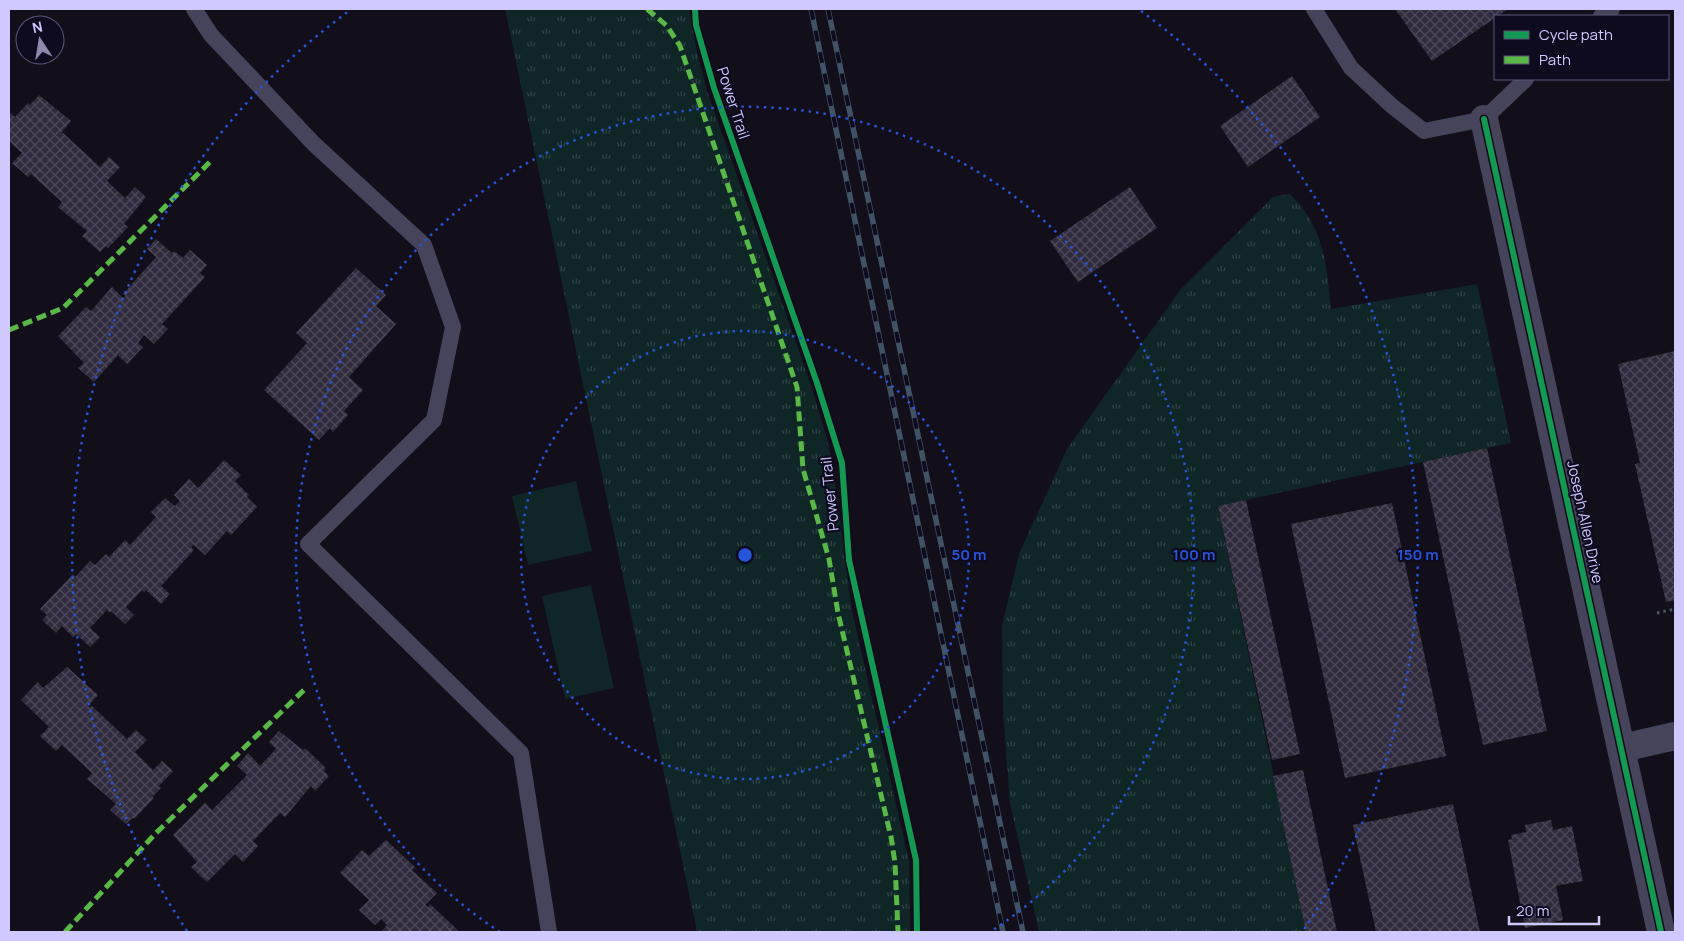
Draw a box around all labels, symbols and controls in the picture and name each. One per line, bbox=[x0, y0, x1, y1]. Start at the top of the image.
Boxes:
north arrow bbox=[15, 15, 65, 65]
legend bbox=[1494, 15, 1669, 80]
text: N bbox=[30, 16, 44, 37]
text: Cycle path bbox=[1539, 24, 1613, 45]
text: Path bbox=[1539, 49, 1571, 70]
street label: Power Trail bbox=[712, 64, 755, 142]
street label: Power Trail bbox=[815, 456, 844, 532]
street label: Joseph Allen Drive bbox=[1562, 459, 1609, 585]
text: 50 m bbox=[951, 544, 987, 565]
text: 100 m bbox=[1173, 544, 1215, 565]
text: 150 m bbox=[1397, 544, 1439, 565]
centre of rings bbox=[736, 546, 754, 564]
scale bar bbox=[1509, 894, 1599, 926]
text: 20 m bbox=[1516, 900, 1549, 921]

